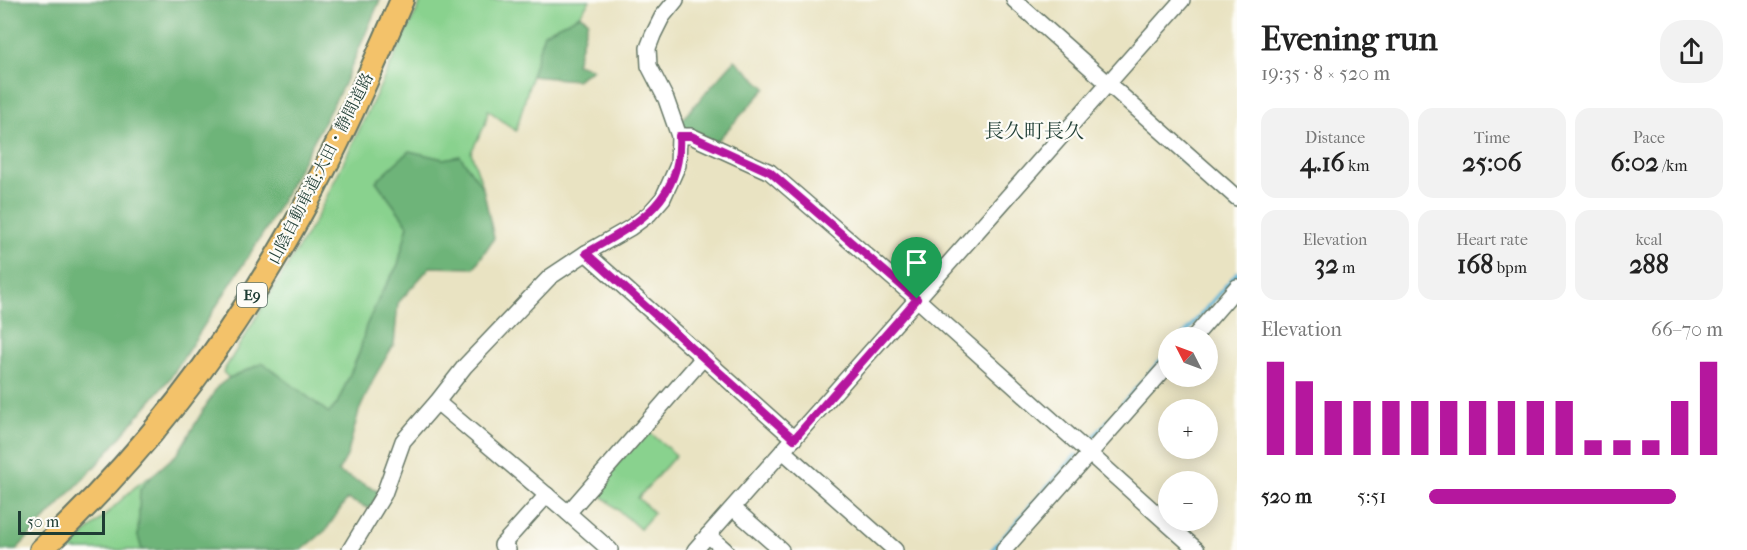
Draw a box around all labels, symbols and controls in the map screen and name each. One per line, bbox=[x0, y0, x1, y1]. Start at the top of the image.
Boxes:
text: Evening run bbox=[1261, 20, 1438, 59]
button: share bbox=[1660, 20, 1723, 83]
text: 19:35 · 8 × 520 m bbox=[1261, 62, 1390, 85]
street label: 山陰自動車道;大田・静間道路 bbox=[264, 69, 377, 267]
district label: 長久町長久 bbox=[984, 120, 1084, 143]
text: Distance bbox=[1305, 128, 1365, 147]
text: Time bbox=[1474, 128, 1510, 147]
text: Pace bbox=[1633, 128, 1665, 147]
text: 4.16 bbox=[1300, 147, 1345, 178]
text: 25:06 bbox=[1462, 147, 1522, 178]
text: 6:02 bbox=[1611, 147, 1659, 178]
text: km bbox=[1345, 156, 1370, 175]
text: /km bbox=[1659, 156, 1687, 175]
text: Elevation bbox=[1303, 230, 1367, 249]
text: Heart rate bbox=[1456, 230, 1528, 249]
text: kcal bbox=[1636, 230, 1662, 249]
pin bbox=[891, 237, 942, 299]
icon: arrive bbox=[900, 246, 933, 279]
text: 32 bbox=[1315, 249, 1339, 280]
text: 168 bbox=[1457, 249, 1493, 280]
text: 288 bbox=[1629, 249, 1669, 280]
text: m bbox=[1339, 258, 1355, 277]
text: bpm bbox=[1493, 258, 1527, 277]
road number: E9 bbox=[237, 283, 267, 307]
text: Elevation bbox=[1261, 318, 1342, 341]
text: 66–70 m bbox=[1651, 318, 1723, 341]
north arrow bbox=[1158, 327, 1218, 387]
map controls bbox=[1158, 327, 1218, 531]
button: + bbox=[1158, 399, 1218, 459]
button: − bbox=[1158, 471, 1218, 531]
text: 520 m bbox=[1261, 485, 1312, 508]
text: 5:51 bbox=[1357, 485, 1386, 508]
scale bar bbox=[18, 508, 105, 536]
text: 50 m bbox=[27, 512, 59, 531]

